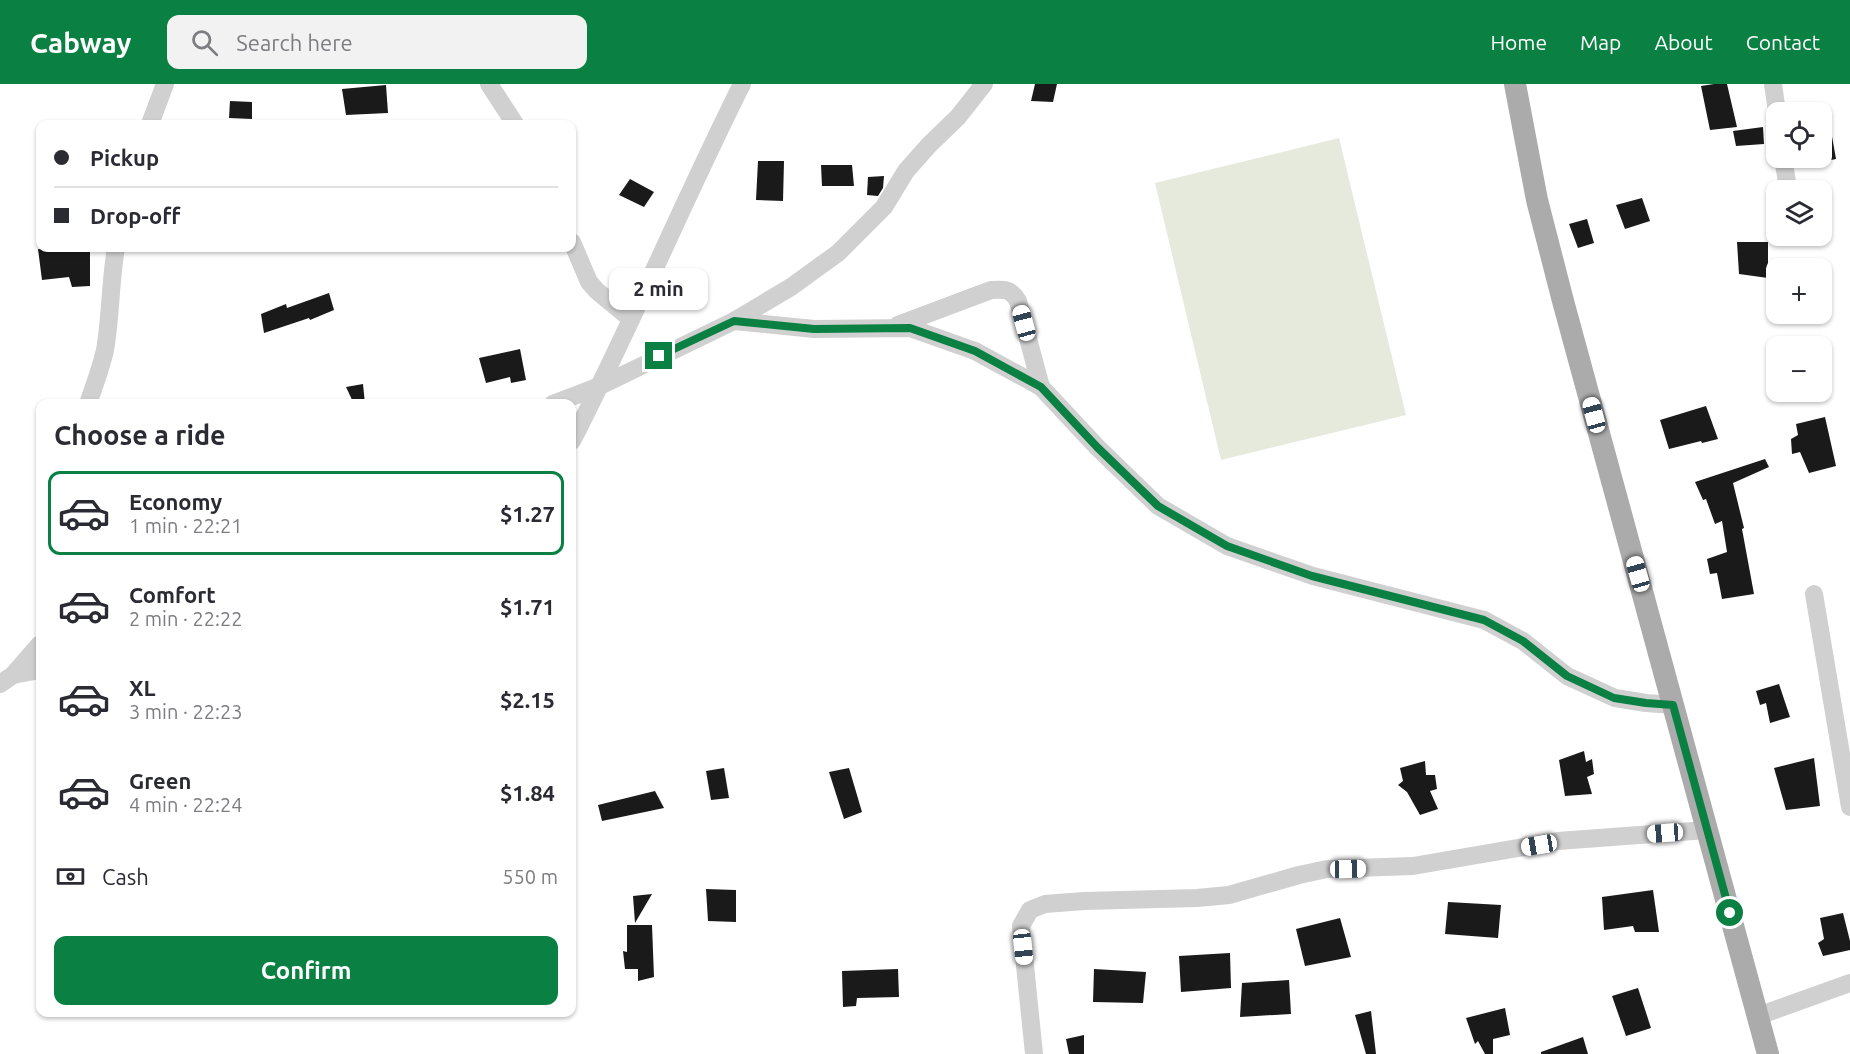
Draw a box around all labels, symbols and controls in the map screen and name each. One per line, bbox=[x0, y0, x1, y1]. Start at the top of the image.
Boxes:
search box bbox=[167, 15, 587, 69]
icon: search bbox=[188, 26, 221, 59]
text: Cabway bbox=[30, 27, 131, 58]
text: Search here bbox=[236, 30, 353, 55]
text: Home bbox=[1490, 30, 1547, 54]
text: Map bbox=[1580, 30, 1621, 54]
text: About bbox=[1654, 30, 1713, 54]
text: Contact bbox=[1746, 30, 1820, 54]
map controls bbox=[1766, 102, 1832, 402]
button: locate bbox=[1766, 102, 1832, 168]
text: Pickup bbox=[90, 145, 159, 170]
button: layers bbox=[1766, 180, 1832, 246]
text: Drop-off bbox=[90, 203, 180, 228]
button: + bbox=[1766, 258, 1832, 324]
callout: 2 min bbox=[610, 269, 708, 311]
text: 2 min bbox=[633, 277, 684, 300]
car bbox=[1011, 303, 1037, 343]
button: − bbox=[1766, 336, 1832, 402]
route end bbox=[645, 342, 672, 369]
car bbox=[1581, 395, 1607, 435]
text: Choose a ride bbox=[54, 420, 226, 450]
icon: car bbox=[57, 486, 111, 540]
text: Economy bbox=[129, 489, 222, 514]
text: $1.27 bbox=[500, 501, 555, 526]
text: 1 min · 22:21 bbox=[129, 514, 243, 537]
car bbox=[1624, 554, 1652, 594]
icon: car bbox=[57, 579, 111, 633]
text: Comfort bbox=[129, 582, 216, 607]
text: $1.71 bbox=[500, 594, 555, 619]
text: 2 min · 22:22 bbox=[129, 607, 243, 630]
icon: car bbox=[57, 672, 111, 726]
text: XL bbox=[129, 675, 156, 700]
text: $2.15 bbox=[500, 687, 555, 712]
text: 3 min · 22:23 bbox=[129, 700, 243, 723]
icon: car bbox=[57, 765, 111, 819]
text: Green bbox=[129, 768, 191, 793]
text: $1.84 bbox=[500, 780, 555, 805]
text: 4 min · 22:24 bbox=[129, 793, 243, 816]
car bbox=[1646, 823, 1684, 843]
car bbox=[1520, 833, 1558, 857]
icon: cash bbox=[54, 860, 87, 893]
car bbox=[1330, 860, 1366, 878]
text: Cash bbox=[102, 864, 149, 889]
text: 550 m bbox=[502, 865, 558, 888]
route start bbox=[1716, 899, 1743, 926]
car bbox=[1012, 928, 1034, 966]
button: Confirm bbox=[54, 936, 558, 1005]

